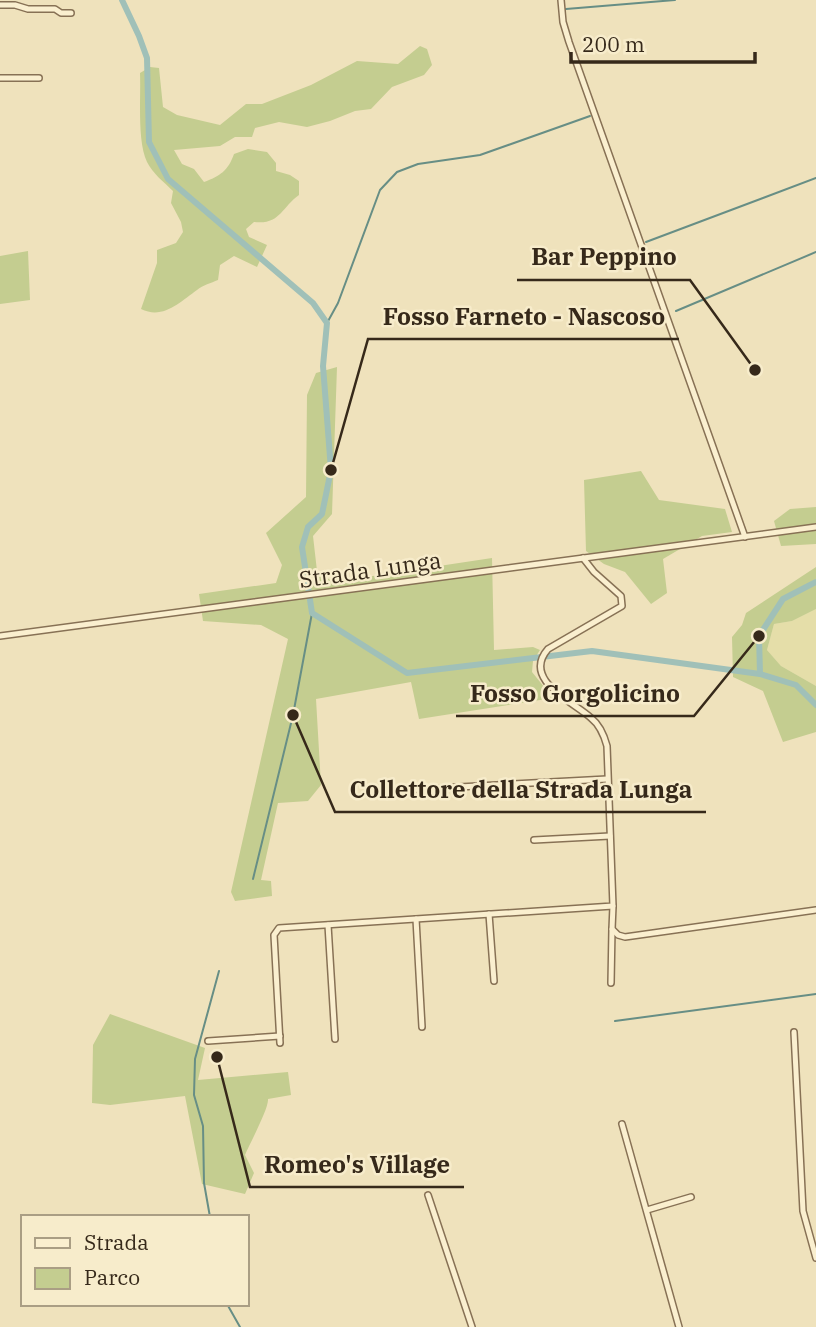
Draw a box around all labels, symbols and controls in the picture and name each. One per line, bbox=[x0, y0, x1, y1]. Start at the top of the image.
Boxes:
scale bar bbox=[571, 21, 755, 65]
text: 200 m bbox=[582, 30, 645, 58]
callout: Bar Peppino bbox=[517, 235, 690, 280]
text: Bar Peppino bbox=[531, 240, 677, 272]
callout: Fosso Farneto - Nascoso bbox=[368, 294, 679, 339]
text: Fosso Farneto - Nascoso bbox=[383, 300, 665, 332]
street label: Strada Lunga bbox=[297, 544, 443, 594]
callout: Fosso Gorgolicino bbox=[456, 671, 694, 716]
text: Fosso Gorgolicino bbox=[470, 677, 680, 709]
callout: Collettore della Strada Lunga bbox=[335, 767, 706, 812]
text: Collettore della Strada Lunga bbox=[349, 773, 693, 805]
callout: Romeo's Village bbox=[250, 1142, 464, 1187]
text: Romeo's Village bbox=[264, 1148, 450, 1180]
legend bbox=[21, 1215, 248, 1306]
text: Strada bbox=[84, 1228, 149, 1256]
text: Parco bbox=[84, 1263, 140, 1291]

